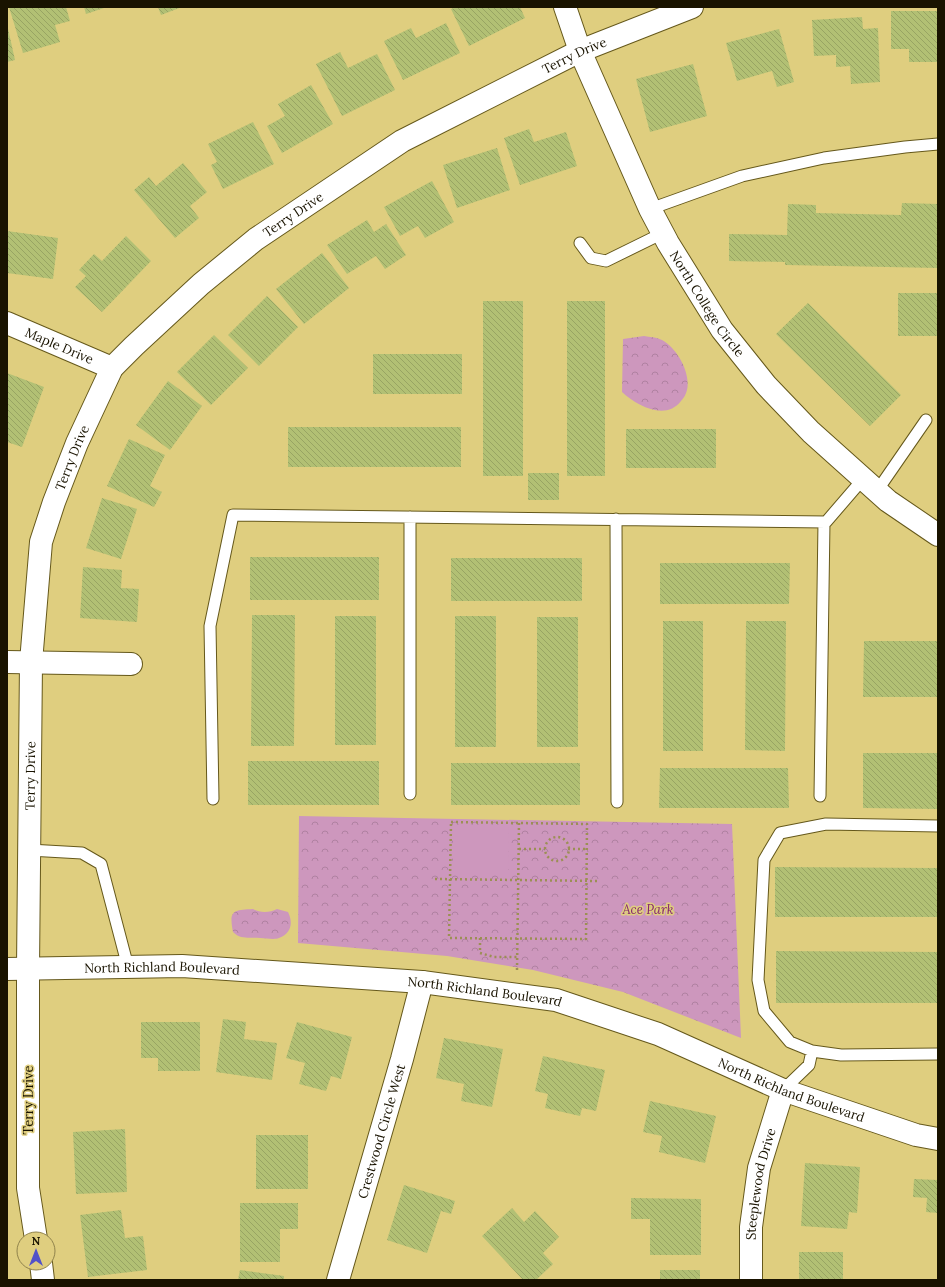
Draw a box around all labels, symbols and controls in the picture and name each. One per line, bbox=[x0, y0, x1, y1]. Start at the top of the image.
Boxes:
street label: Terry Drive bbox=[539, 33, 609, 77]
street label: Terry Drive bbox=[259, 188, 326, 241]
street label: North College Circle bbox=[666, 247, 748, 360]
street label: Maple Drive bbox=[23, 323, 96, 368]
street label: Terry Drive bbox=[51, 422, 93, 493]
street label: Terry Drive bbox=[21, 741, 39, 810]
park label: Ace Park bbox=[621, 901, 674, 918]
street label: North Richland Boulevard bbox=[84, 957, 241, 978]
street label: North Richland Boulevard bbox=[407, 973, 565, 1010]
street label: North Richland Boulevard bbox=[716, 1054, 867, 1126]
street label: Crestwood Circle West bbox=[354, 1062, 409, 1200]
street label: Terry Drive bbox=[20, 1065, 37, 1135]
street label: Steeplewood Drive bbox=[742, 1126, 779, 1240]
north arrow bbox=[16, 1231, 56, 1271]
text: N bbox=[32, 1234, 41, 1248]

